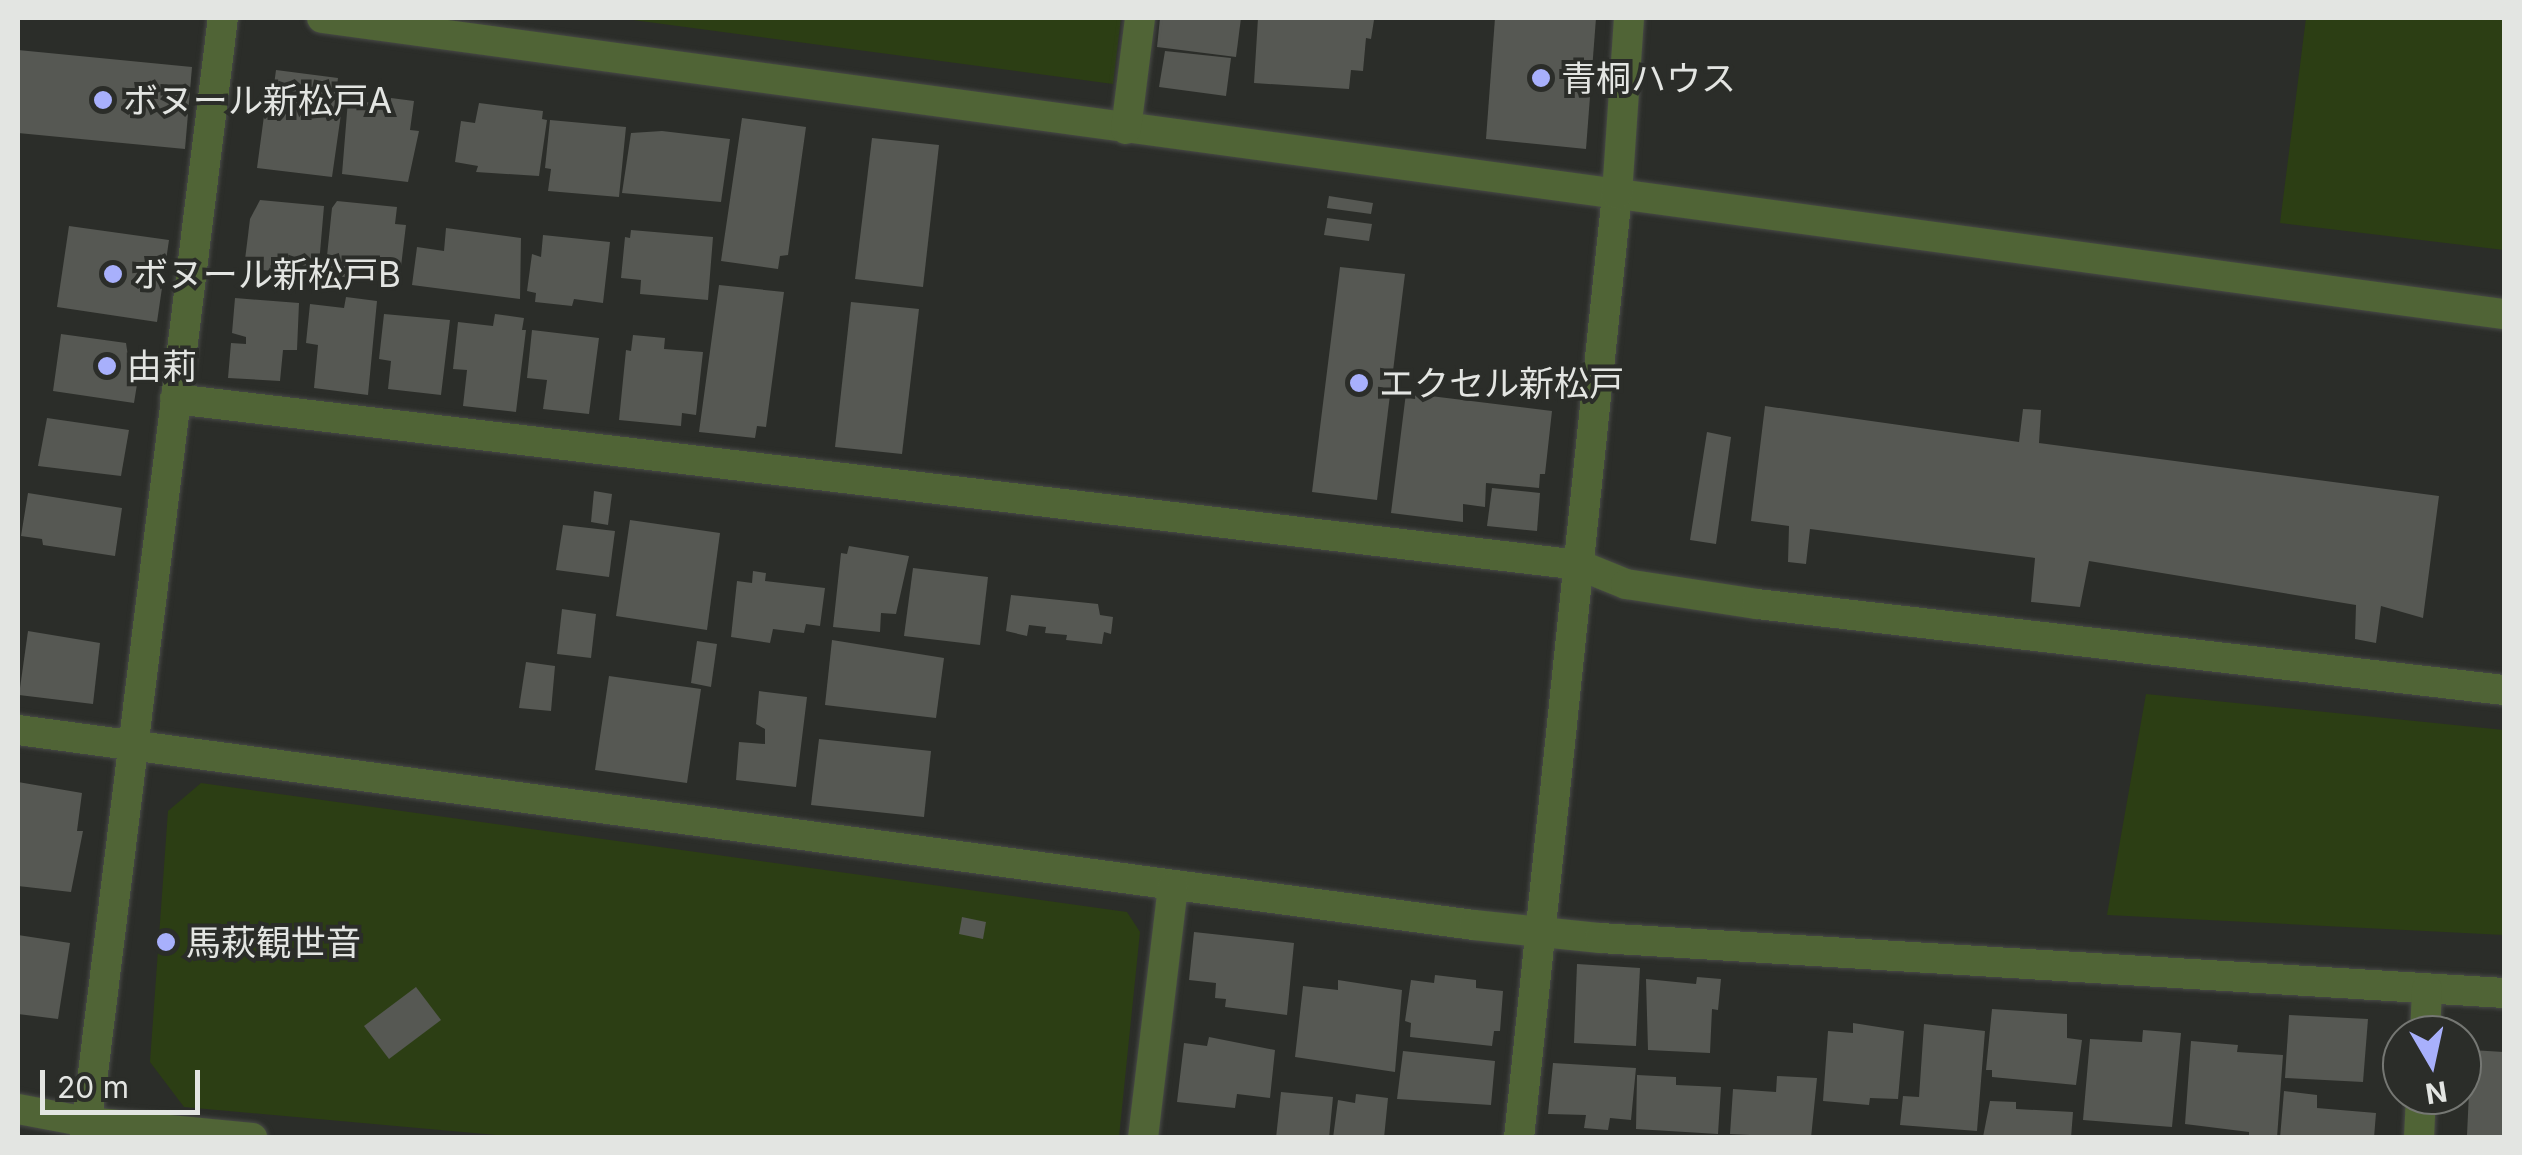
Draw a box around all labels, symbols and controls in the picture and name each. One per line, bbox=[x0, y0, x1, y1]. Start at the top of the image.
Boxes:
place label: 青桐ハウス bbox=[1561, 57, 1736, 99]
marker: 青桐ハウス bbox=[1530, 67, 1552, 89]
place label: ボヌール新松戸A bbox=[123, 79, 392, 121]
marker: ボヌール新松戸A bbox=[92, 89, 114, 111]
place label: ボヌール新松戸B bbox=[133, 253, 401, 295]
marker: ボヌール新松戸B bbox=[102, 263, 124, 285]
place label: 由莉 bbox=[127, 345, 197, 387]
marker: 由莉 bbox=[96, 355, 118, 377]
place label: エクセル新松戸 bbox=[1379, 362, 1624, 404]
marker: エクセル新松戸 bbox=[1348, 372, 1370, 394]
place label: 馬萩観世音 bbox=[186, 921, 361, 963]
marker: 馬萩観世音 bbox=[155, 931, 177, 953]
north arrow bbox=[2382, 1015, 2482, 1115]
scale bar bbox=[45, 1050, 205, 1112]
text: 20 m bbox=[57, 1069, 129, 1105]
text: N bbox=[2423, 1074, 2450, 1111]

